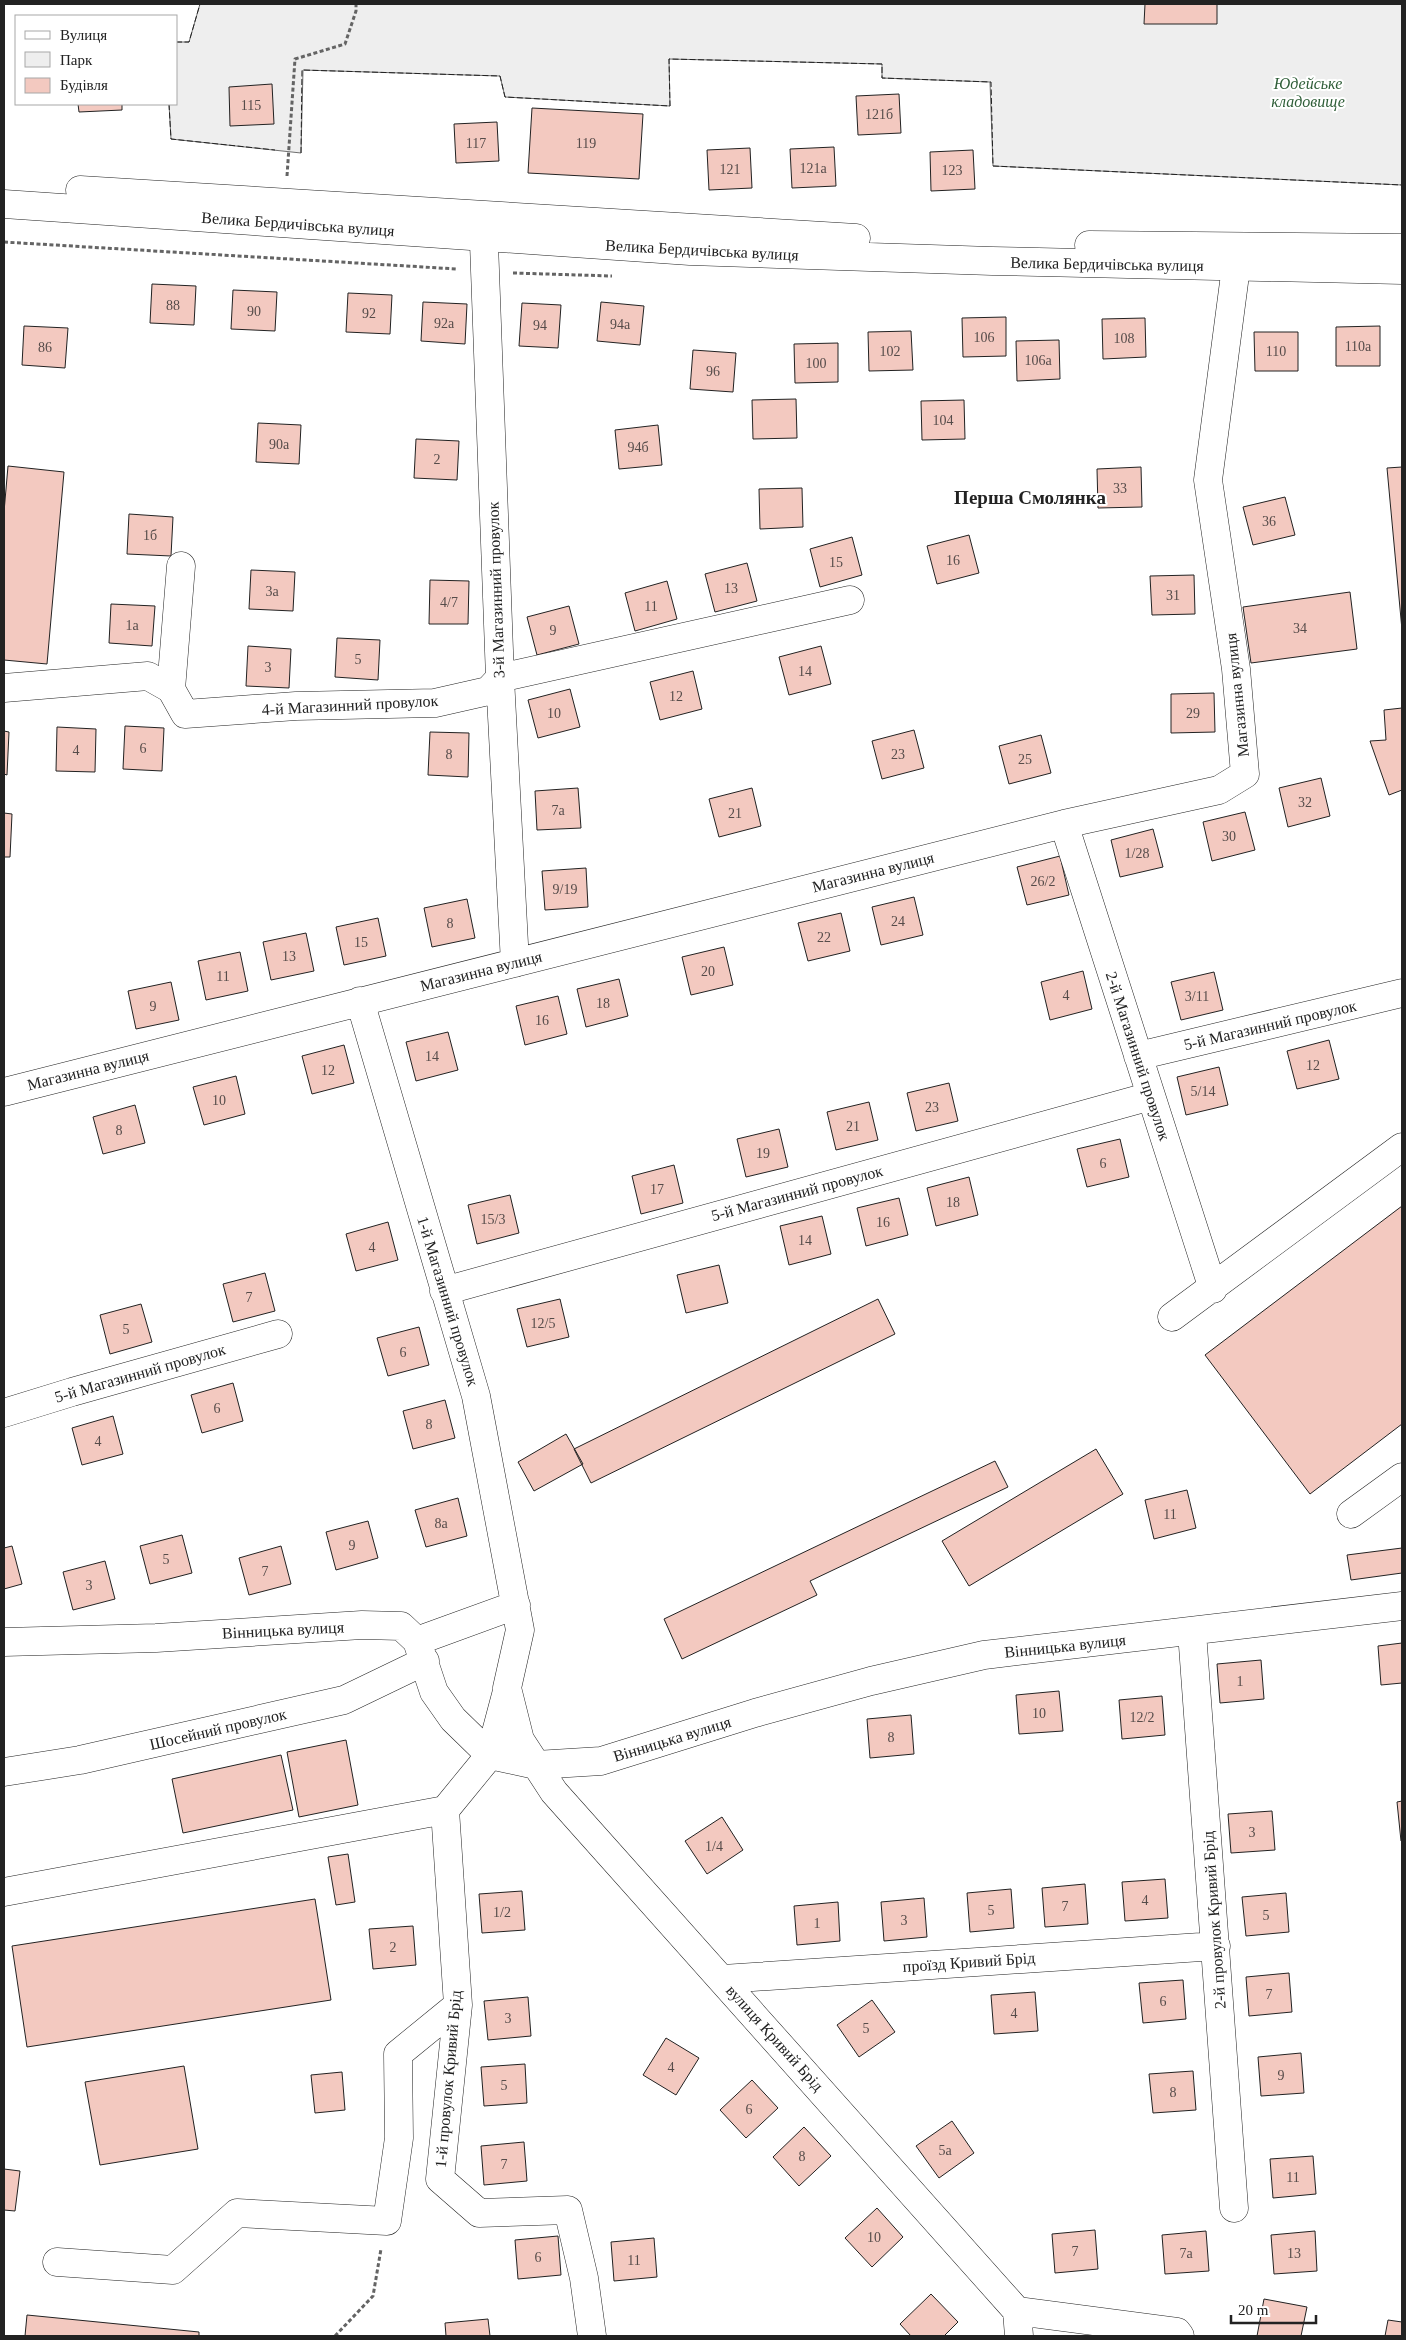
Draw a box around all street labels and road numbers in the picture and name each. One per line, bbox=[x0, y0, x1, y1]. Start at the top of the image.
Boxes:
street label: Велика Бердичівська вулиця bbox=[201, 209, 396, 240]
street label: Велика Бердичівська вулиця bbox=[605, 236, 800, 265]
street label: Велика Бердичівська вулиця bbox=[1010, 254, 1205, 275]
street label: 3-й Магазинний провулок bbox=[484, 501, 509, 679]
street label: Магазинна вулиця bbox=[1222, 631, 1253, 758]
street label: 4-й Магазинний провулок bbox=[261, 692, 439, 719]
street label: Магазинна вулиця bbox=[810, 848, 937, 896]
street label: Магазинна вулиця bbox=[418, 947, 545, 995]
street label: 2-й Магазинний провулок bbox=[1102, 969, 1173, 1143]
street label: 5-й Магазинний провулок bbox=[1182, 997, 1358, 1054]
street label: Магазинна вулиця bbox=[25, 1046, 152, 1094]
street label: 5-й Магазинний провулок bbox=[709, 1162, 885, 1225]
street label: 1-й Магазинний провулок bbox=[413, 1214, 482, 1388]
street label: 5-й Магазинний провулок bbox=[53, 1340, 228, 1406]
street label: Вінницька вулиця bbox=[222, 1618, 345, 1643]
street label: Вінницька вулиця bbox=[1003, 1631, 1127, 1662]
street label: Шосейний провулок bbox=[148, 1705, 288, 1754]
street label: Вінницька вулиця bbox=[611, 1713, 734, 1766]
street label: 2-й провулок Кривий Брід bbox=[1199, 1830, 1230, 2009]
street label: проїзд Кривий Брід bbox=[902, 1949, 1036, 1976]
street label: вулиця Кривий Брід bbox=[722, 1982, 827, 2095]
street label: 1-й провулок Кривий Брід bbox=[432, 1989, 465, 2169]

